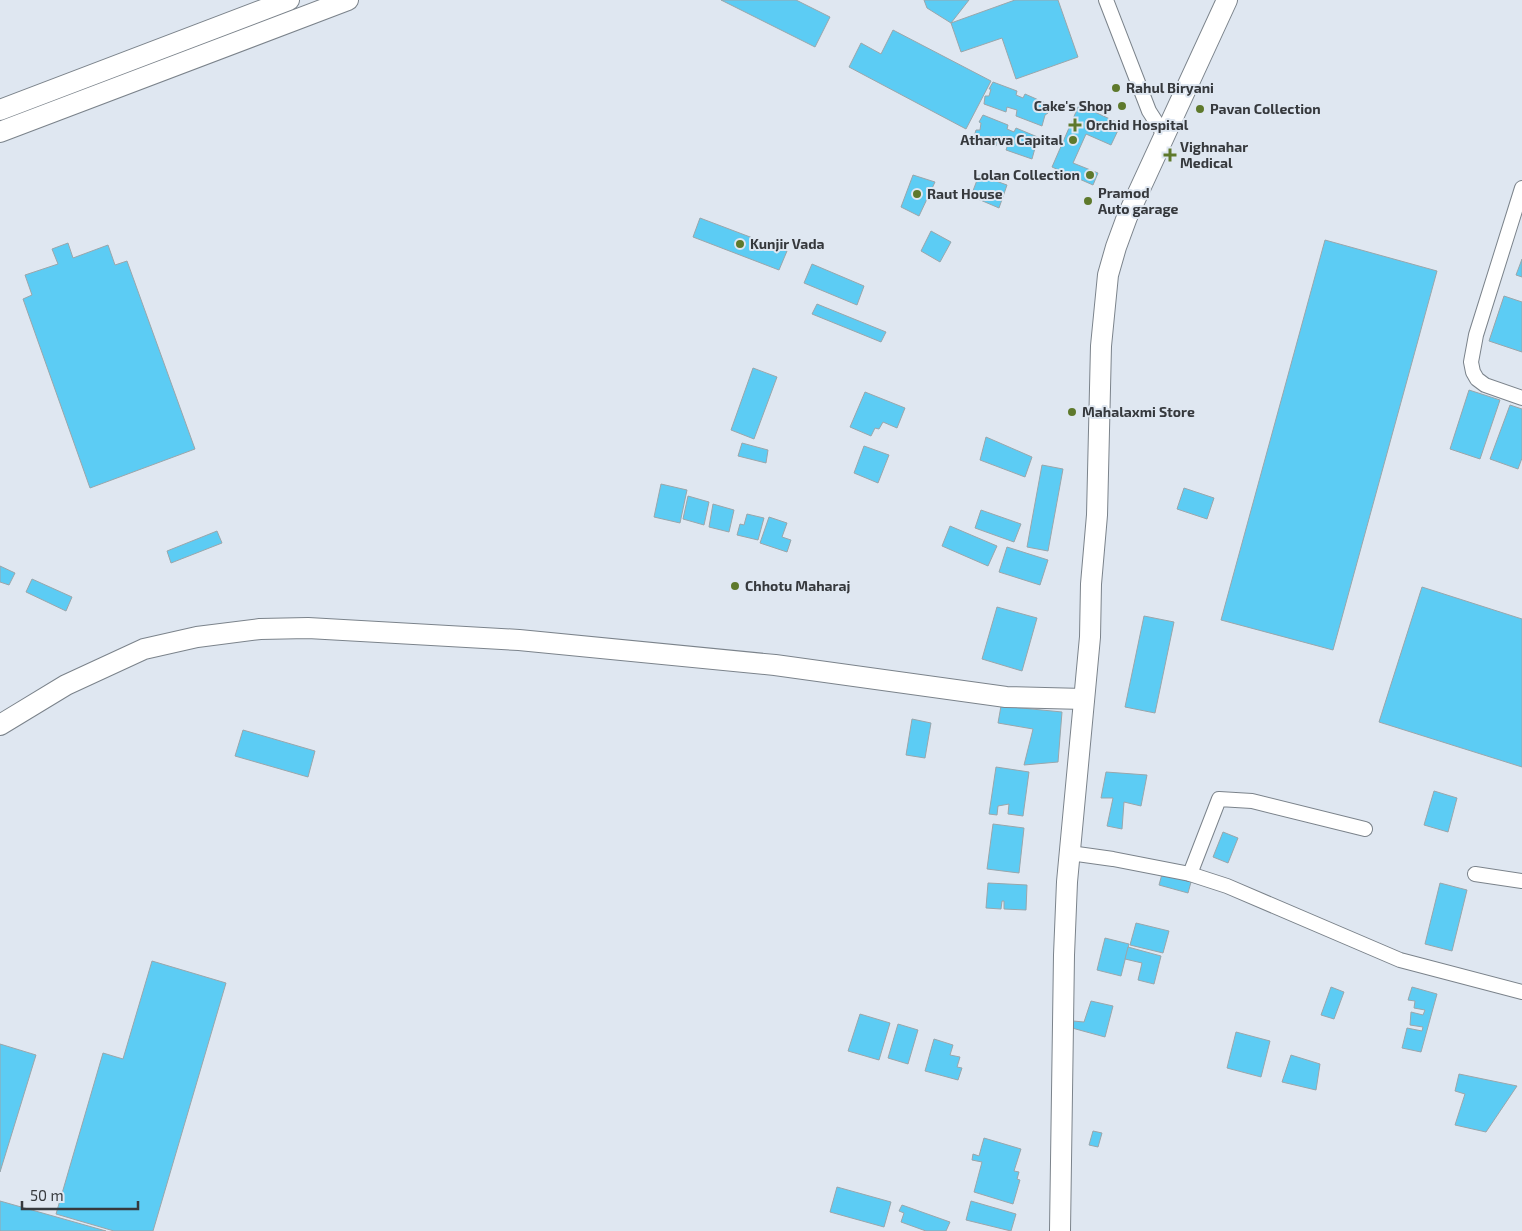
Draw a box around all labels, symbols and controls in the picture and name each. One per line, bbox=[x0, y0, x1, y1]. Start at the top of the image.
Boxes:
place label: Rahul Biryani bbox=[1126, 79, 1214, 96]
marker: Rahul Biryani bbox=[1110, 82, 1122, 94]
place label: Cake's Shop bbox=[1034, 97, 1112, 114]
marker: Cake's Shop bbox=[1116, 100, 1128, 112]
place label: Pavan Collection bbox=[1210, 100, 1321, 117]
marker: Pavan Collection bbox=[1194, 103, 1206, 115]
place label: Orchid Hospital bbox=[1086, 116, 1189, 133]
marker: Orchid Hospital bbox=[1068, 118, 1082, 132]
place label: Atharva Capital bbox=[960, 131, 1063, 148]
marker: Atharva Capital bbox=[1067, 134, 1079, 146]
place label: Vighnahar Medical bbox=[1180, 138, 1248, 171]
marker: Vighnahar Medical bbox=[1164, 149, 1176, 161]
place label: Lolan Collection bbox=[973, 166, 1080, 183]
marker: Lolan Collection bbox=[1084, 169, 1096, 181]
place label: Pramod Auto garage bbox=[1098, 184, 1178, 217]
place label: Raut House bbox=[927, 185, 1003, 202]
marker: Raut House bbox=[911, 188, 923, 200]
marker: Pramod Auto garage bbox=[1082, 195, 1094, 207]
place label: Kunjir Vada bbox=[750, 235, 825, 252]
marker: Kunjir Vada bbox=[734, 238, 746, 250]
place label: Mahalaxmi Store bbox=[1082, 403, 1195, 420]
marker: Mahalaxmi Store bbox=[1066, 406, 1078, 418]
place label: Chhotu Maharaj bbox=[745, 577, 850, 594]
marker: Chhotu Maharaj bbox=[729, 580, 741, 592]
scale bar bbox=[22, 1178, 139, 1210]
text: 50 m bbox=[30, 1186, 64, 1204]

